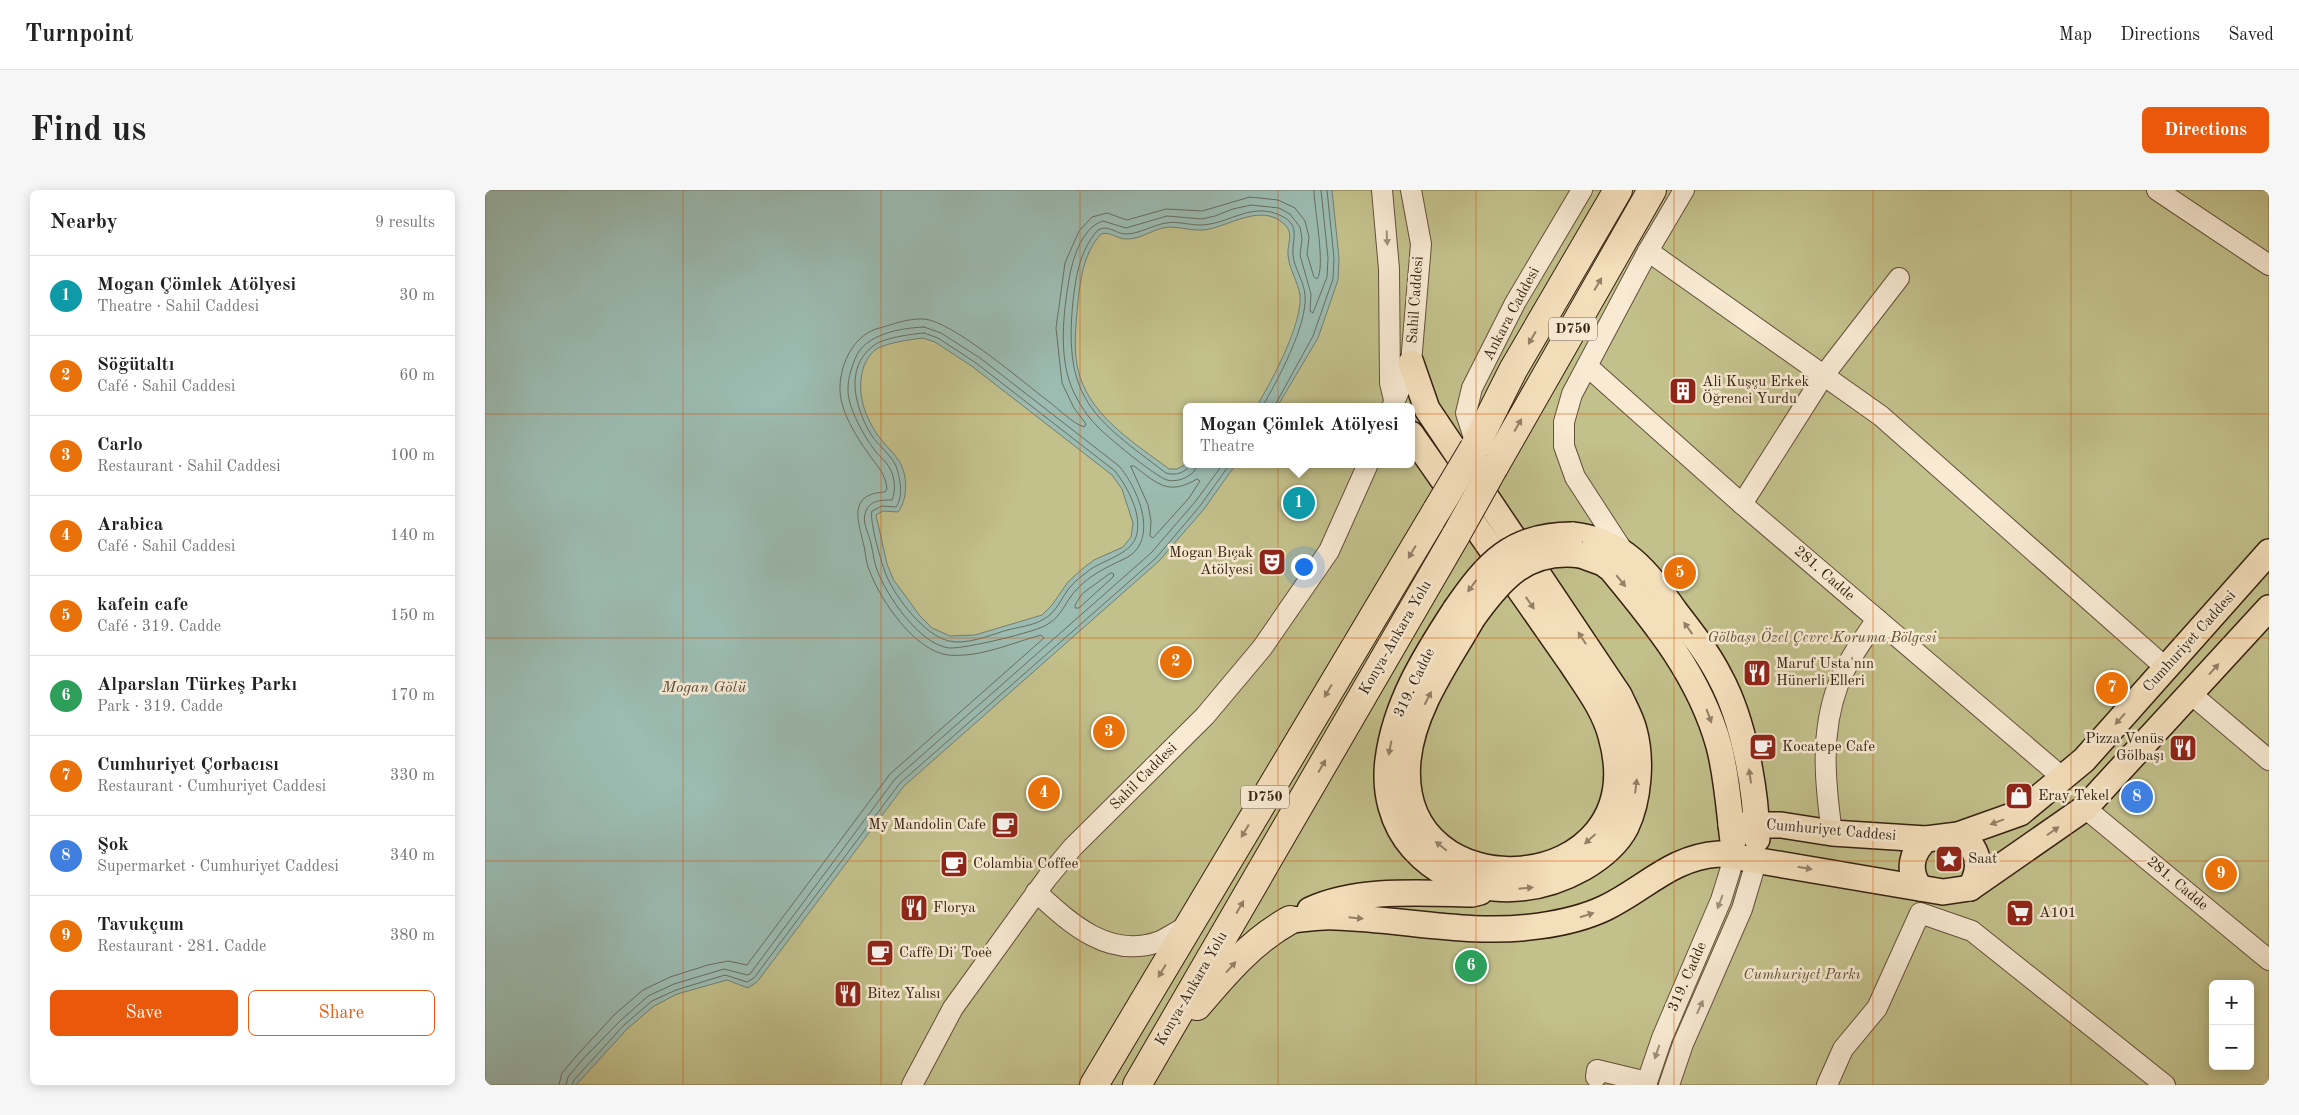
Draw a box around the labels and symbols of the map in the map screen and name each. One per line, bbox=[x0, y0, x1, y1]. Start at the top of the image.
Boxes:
one-way arrow bbox=[1384, 231, 1392, 247]
street label: Sahil Caddesi bbox=[1405, 256, 1427, 344]
street label: Ankara Caddesi bbox=[1481, 265, 1543, 363]
one-way arrow bbox=[1594, 277, 1603, 290]
road number: D750 bbox=[1549, 318, 1597, 340]
one-way arrow bbox=[1528, 330, 1536, 345]
place label: Ali Kuşçu Erkek Öğrenci Yurdu bbox=[1702, 375, 1810, 407]
building icon: Ali Kuşçu Erkek Öğrenci Yurdu bbox=[1668, 376, 1698, 406]
one-way arrow bbox=[1514, 418, 1523, 432]
pin: 1 bbox=[1283, 484, 1315, 522]
street label: 281. Cadde bbox=[1791, 544, 1857, 604]
one-way arrow bbox=[1407, 545, 1416, 559]
place label: Mogan Bıçak Atölyesi bbox=[1169, 546, 1253, 578]
theatre icon: Mogan Bıçak Atölyesi bbox=[1257, 547, 1287, 577]
your location bbox=[1291, 554, 1317, 580]
pin: 5 bbox=[1664, 554, 1696, 592]
one-way arrow bbox=[1616, 574, 1627, 587]
street label: Konya-Ankara Yolu bbox=[1357, 578, 1435, 698]
one-way arrow bbox=[1466, 579, 1477, 592]
street label: Cumhuriyet Caddesi bbox=[2141, 588, 2239, 696]
one-way arrow bbox=[1525, 596, 1535, 610]
one-way arrow bbox=[1683, 621, 1693, 635]
park label: Gölbaşı Özel Çevre Koruma Bölgesi bbox=[1707, 628, 1937, 646]
one-way arrow bbox=[1577, 632, 1587, 645]
pin: 2 bbox=[1160, 643, 1192, 681]
street label: 319. Cadde bbox=[1392, 646, 1438, 720]
place label: Maruf Usta'nın Hünerli Elleri bbox=[1776, 657, 1874, 689]
restaurant icon: Maruf Usta'nın Hünerli Elleri bbox=[1742, 658, 1772, 688]
one-way arrow bbox=[2208, 664, 2220, 676]
pin: 7 bbox=[2096, 669, 2128, 707]
water label: Mogan Gölü bbox=[661, 680, 746, 696]
one-way arrow bbox=[1324, 685, 1333, 698]
one-way arrow bbox=[1424, 691, 1432, 705]
one-way arrow bbox=[1706, 709, 1713, 724]
pin: 3 bbox=[1093, 713, 1125, 751]
one-way arrow bbox=[2115, 713, 2126, 726]
cafe icon: Kocatepe Cafe bbox=[1748, 732, 1778, 762]
place label: Pizza Venüs Gölbaşı bbox=[2085, 732, 2164, 764]
restaurant icon: Pizza Venüs Gölbaşı bbox=[2168, 733, 2198, 763]
one-way arrow bbox=[1386, 740, 1394, 755]
place label: Kocatepe Cafe bbox=[1782, 740, 1875, 755]
street label: Sahil Caddesi bbox=[1108, 741, 1180, 813]
one-way arrow bbox=[1317, 759, 1326, 773]
one-way arrow bbox=[1745, 767, 1753, 783]
pin: 4 bbox=[1028, 774, 1060, 812]
one-way arrow bbox=[1632, 778, 1640, 794]
pin: 8 bbox=[2121, 778, 2153, 816]
shop icon: Eray Tekel bbox=[2004, 781, 2034, 811]
road number: D750 bbox=[1241, 786, 1289, 808]
place label: Eray Tekel bbox=[2038, 789, 2109, 804]
cafe icon: My Mandolin Cafe bbox=[990, 810, 1020, 840]
place label: My Mandolin Cafe bbox=[868, 818, 986, 833]
street label: Cumhuriyet Caddesi bbox=[1765, 818, 1897, 844]
one-way arrow bbox=[1989, 818, 2004, 826]
one-way arrow bbox=[1240, 824, 1249, 837]
one-way arrow bbox=[2046, 825, 2059, 836]
one-way arrow bbox=[1584, 833, 1596, 845]
one-way arrow bbox=[1435, 841, 1448, 852]
place icon: Saat bbox=[1934, 844, 1964, 874]
cafe icon: Colambia Coffee bbox=[939, 849, 969, 879]
place label: Saat bbox=[1968, 852, 1997, 867]
street label: 281. Cadde bbox=[2144, 854, 2210, 914]
pin: 9 bbox=[2205, 855, 2237, 893]
place label: Colambia Coffee bbox=[973, 857, 1078, 872]
one-way arrow bbox=[1798, 864, 1814, 872]
one-way arrow bbox=[1519, 884, 1535, 892]
restaurant icon: Florya bbox=[899, 893, 929, 923]
one-way arrow bbox=[1716, 895, 1724, 910]
supermarket icon: A101 bbox=[2005, 898, 2035, 928]
one-way arrow bbox=[1236, 899, 1244, 914]
place label: Florya bbox=[933, 901, 976, 916]
place label: A101 bbox=[2039, 906, 2077, 921]
one-way arrow bbox=[1579, 910, 1594, 918]
one-way arrow bbox=[1349, 915, 1365, 923]
street label: Konya-Ankara Yolu bbox=[1153, 929, 1231, 1049]
cafe icon: Caffè Di' Toeè bbox=[865, 938, 895, 968]
street label: 319. Cadde bbox=[1666, 940, 1710, 1014]
place label: Caffè Di' Toeè bbox=[899, 946, 992, 961]
pin: 6 bbox=[1455, 947, 1487, 985]
one-way arrow bbox=[1225, 961, 1237, 973]
one-way arrow bbox=[1157, 964, 1166, 977]
park label: Cumhuriyet Parkı bbox=[1743, 968, 1861, 983]
restaurant icon: Bitez Yalısı bbox=[833, 979, 863, 1009]
place label: Bitez Yalısı bbox=[867, 987, 940, 1002]
one-way arrow bbox=[1696, 1000, 1704, 1014]
one-way arrow bbox=[1653, 1044, 1660, 1059]

